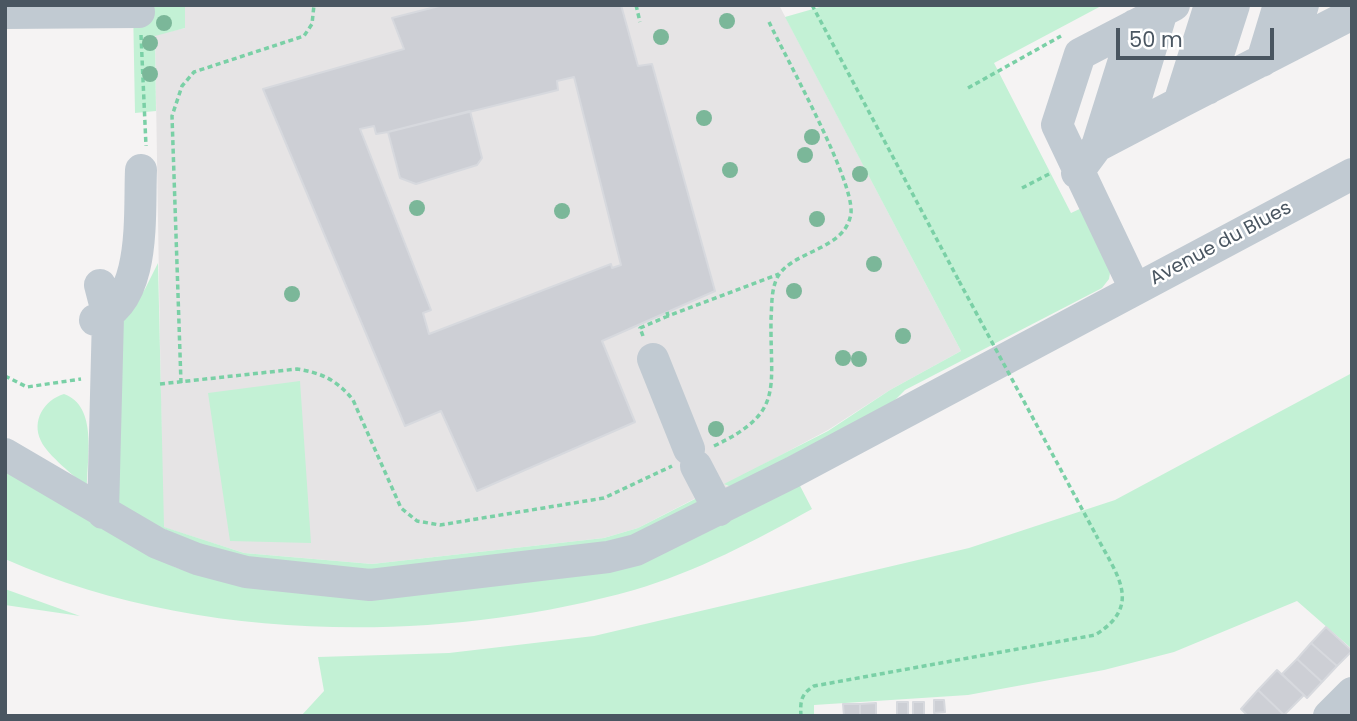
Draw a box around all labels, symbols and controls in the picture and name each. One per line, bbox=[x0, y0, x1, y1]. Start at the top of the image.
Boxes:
scale bar bbox=[1119, 14, 1276, 58]
text: 50 m bbox=[1129, 25, 1183, 54]
street label: Avenue du Blues bbox=[1146, 197, 1296, 291]

